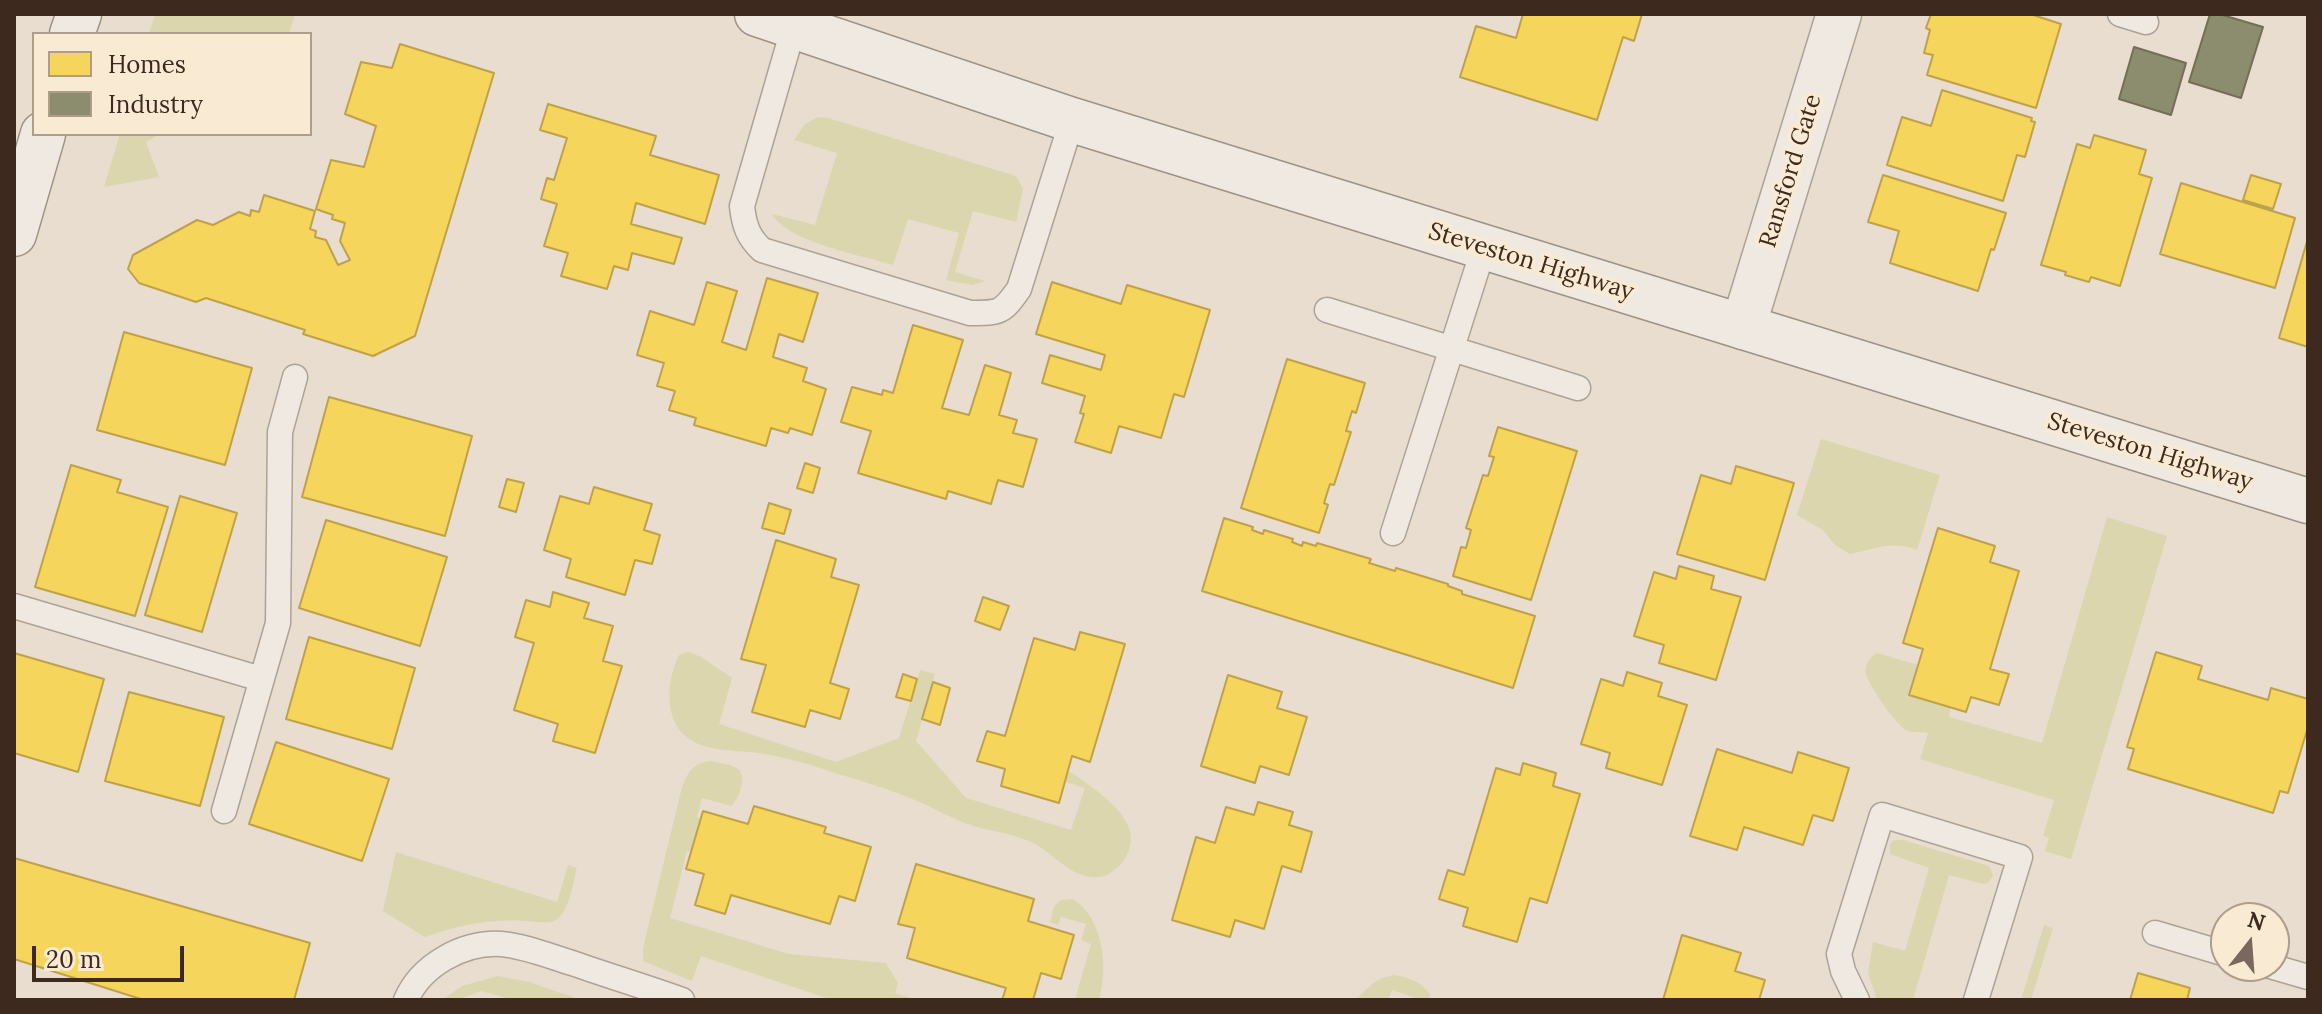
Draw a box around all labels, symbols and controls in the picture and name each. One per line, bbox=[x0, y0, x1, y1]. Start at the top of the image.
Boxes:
legend bbox=[32, 32, 312, 136]
text: Homes bbox=[108, 49, 186, 80]
text: Industry bbox=[108, 89, 203, 120]
street label: Ransford Gate bbox=[1754, 91, 1828, 251]
street label: Steveston Highway bbox=[1425, 217, 1637, 307]
street label: Steveston Highway bbox=[2044, 407, 2256, 497]
north arrow bbox=[2210, 902, 2290, 982]
text: N bbox=[2244, 905, 2269, 937]
scale bar bbox=[36, 930, 188, 980]
text: 20 m bbox=[46, 944, 102, 975]

